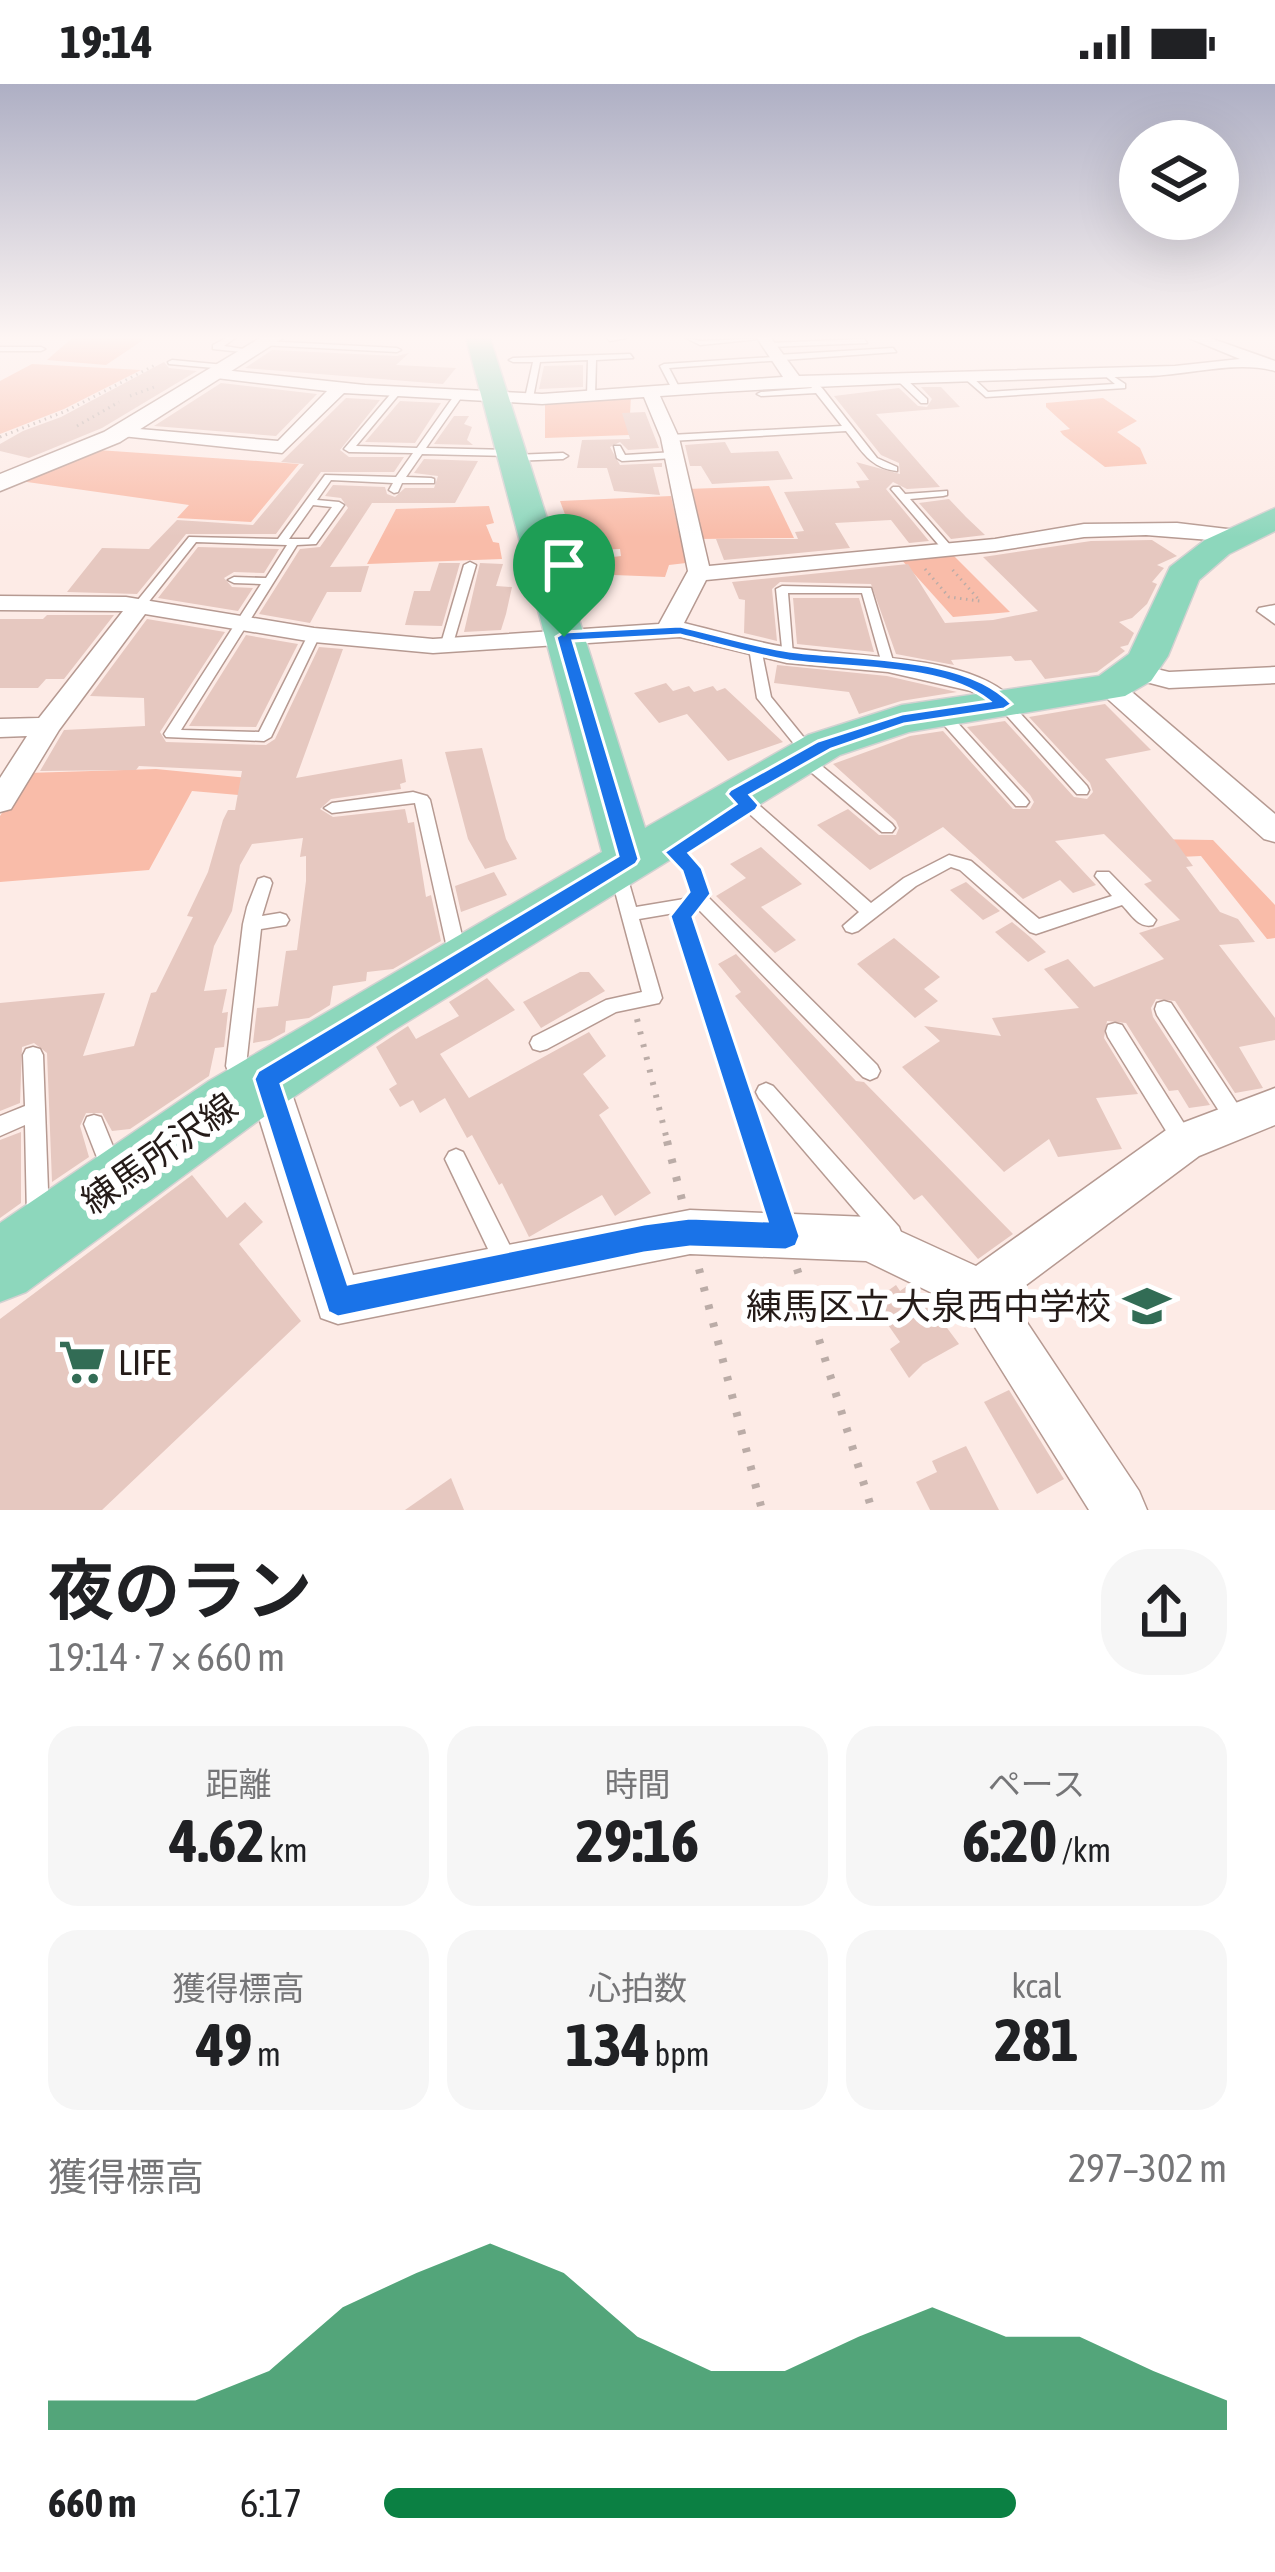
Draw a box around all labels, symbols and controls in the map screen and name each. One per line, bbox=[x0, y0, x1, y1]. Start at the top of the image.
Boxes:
text: 19:14 bbox=[60, 16, 153, 68]
map controls bbox=[1119, 120, 1239, 240]
button: layers bbox=[1119, 120, 1239, 240]
pin bbox=[513, 514, 615, 637]
icon: arrive bbox=[531, 532, 597, 598]
street label: 練馬所沢線 bbox=[73, 1084, 245, 1222]
school or university icon: 練馬区立 大泉西中学校 bbox=[1122, 1281, 1172, 1331]
place label: 練馬区立 大泉西中学校 bbox=[746, 1285, 1111, 1327]
supermarket icon: LIFE bbox=[57, 1337, 107, 1387]
place label: LIFE bbox=[118, 1341, 171, 1383]
button: share bbox=[1101, 1549, 1227, 1675]
text: 夜のラン bbox=[48, 1552, 312, 1628]
text: 19:14 · 7 × 660 m bbox=[48, 1635, 285, 1679]
text: 距離 bbox=[206, 1765, 272, 1803]
text: 時間 bbox=[605, 1765, 671, 1803]
text: ペース bbox=[988, 1765, 1085, 1803]
text: 4.62 bbox=[169, 1806, 265, 1875]
text: 29:16 bbox=[576, 1806, 699, 1875]
text: 6:20 bbox=[962, 1806, 1057, 1875]
text: km bbox=[265, 1831, 308, 1869]
text: /km bbox=[1057, 1831, 1111, 1869]
text: kcal bbox=[1011, 1967, 1062, 2005]
text: 獲得標高 bbox=[173, 1969, 305, 2007]
text: 心拍数 bbox=[588, 1969, 687, 2007]
text: 281 bbox=[994, 2005, 1079, 2074]
text: 49 bbox=[196, 2010, 253, 2079]
text: 134 bbox=[565, 2010, 650, 2079]
text: m bbox=[253, 2035, 281, 2073]
text: bpm bbox=[650, 2035, 710, 2073]
text: 297–302 m bbox=[1068, 2146, 1227, 2190]
text: 獲得標高 bbox=[48, 2155, 204, 2199]
text: 660 m bbox=[48, 2481, 136, 2525]
text: 6:17 bbox=[240, 2481, 302, 2525]

